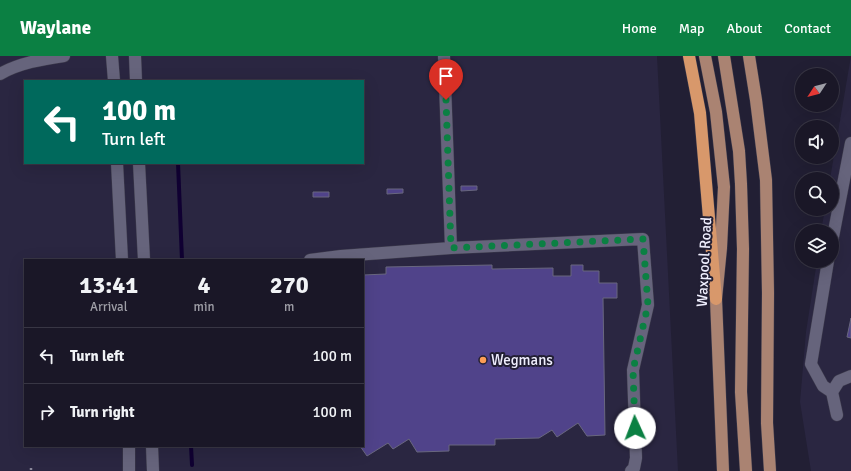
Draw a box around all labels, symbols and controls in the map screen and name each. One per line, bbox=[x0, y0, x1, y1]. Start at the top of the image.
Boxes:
text: Waylane bbox=[20, 16, 91, 40]
text: Home bbox=[622, 20, 657, 37]
text: Map bbox=[679, 20, 704, 37]
text: About bbox=[726, 20, 762, 37]
text: Contact bbox=[784, 20, 831, 37]
pin bbox=[429, 59, 463, 100]
icon: arrive bbox=[435, 65, 457, 87]
north arrow bbox=[795, 68, 839, 112]
map controls bbox=[795, 68, 839, 268]
text: 100 m bbox=[102, 94, 176, 128]
icon: left bbox=[36, 96, 88, 148]
button: sound bbox=[795, 120, 839, 164]
text: Turn left bbox=[102, 128, 165, 150]
button: search bbox=[795, 172, 839, 216]
street label: Waxpool Road bbox=[693, 217, 715, 307]
button: layers bbox=[795, 224, 839, 268]
text: 13:41 bbox=[79, 270, 138, 300]
text: 4 bbox=[198, 270, 210, 300]
text: 270 bbox=[270, 270, 309, 300]
text: Arrival bbox=[90, 299, 127, 315]
text: min bbox=[194, 299, 215, 315]
text: m bbox=[284, 299, 294, 315]
icon: left bbox=[36, 345, 58, 367]
text: Turn left bbox=[70, 347, 124, 365]
text: 100 m bbox=[312, 347, 352, 365]
place label: Wegmans bbox=[491, 351, 553, 369]
marker: Wegmans bbox=[478, 355, 488, 365]
icon: right bbox=[36, 401, 58, 423]
text: Turn right bbox=[70, 403, 135, 421]
text: 100 m bbox=[312, 403, 352, 421]
position arrow bbox=[614, 407, 656, 449]

